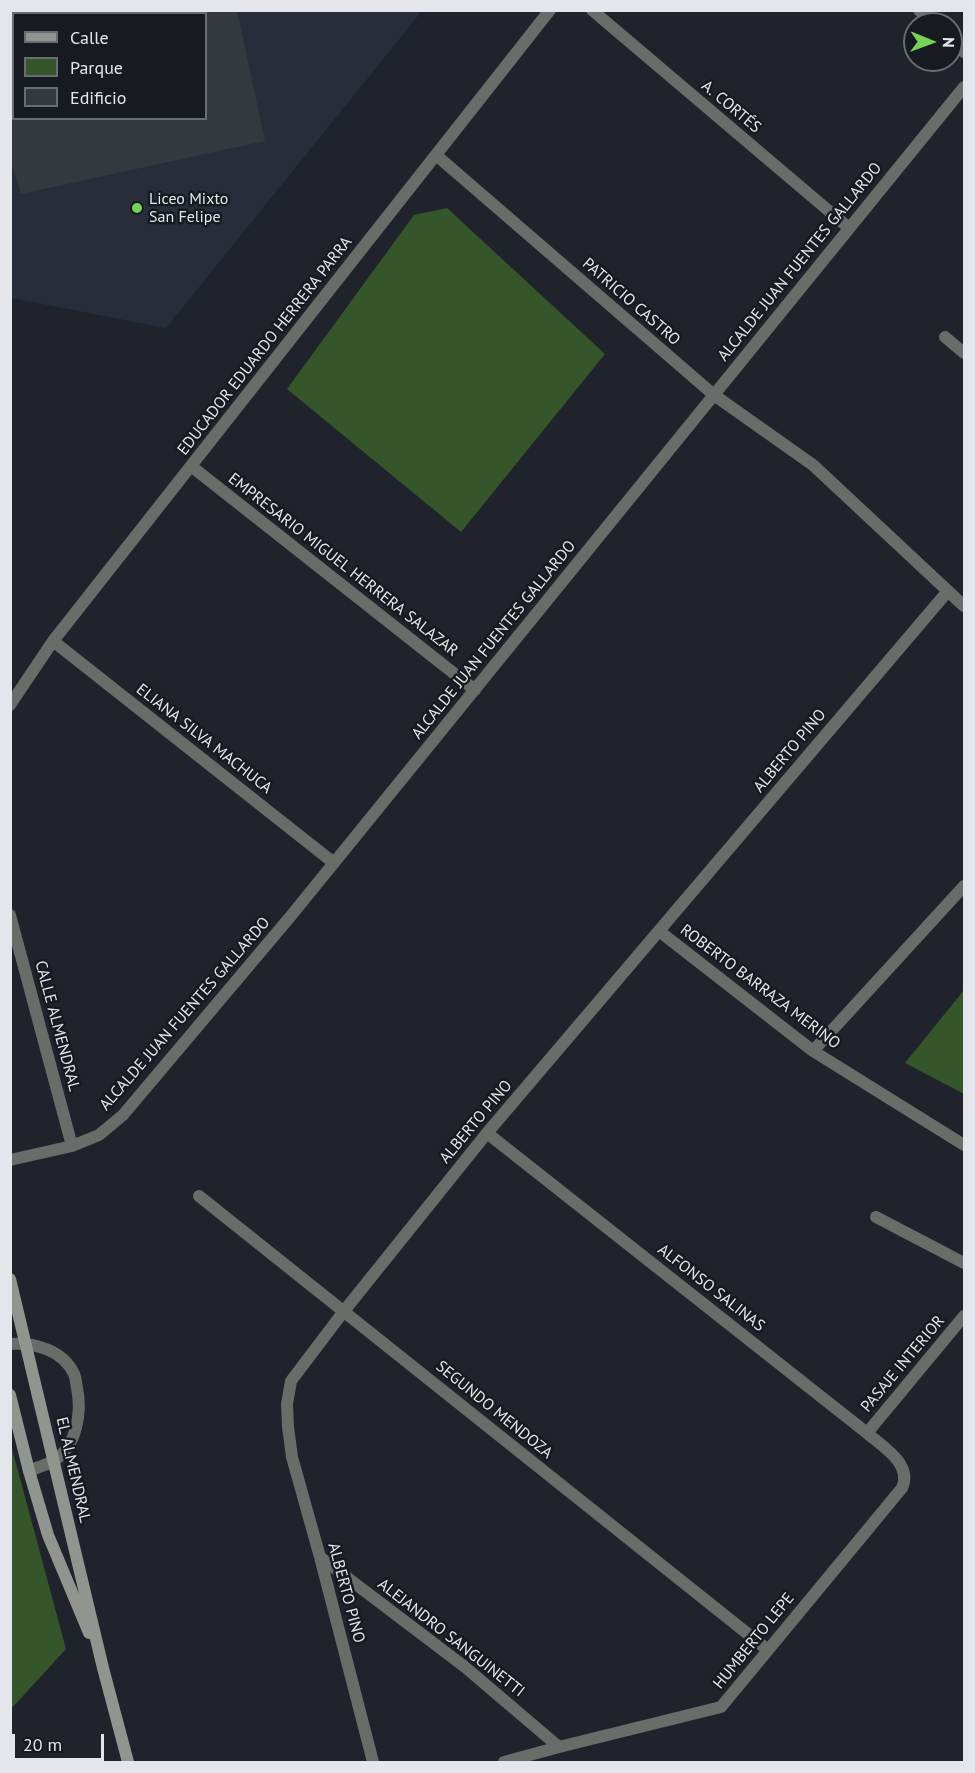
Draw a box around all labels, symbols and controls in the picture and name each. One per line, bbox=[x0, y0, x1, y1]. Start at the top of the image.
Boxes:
legend bbox=[12, 12, 207, 120]
north arrow bbox=[903, 12, 963, 72]
text: Calle bbox=[70, 26, 109, 49]
text: N bbox=[939, 37, 959, 48]
text: Parque bbox=[70, 56, 123, 79]
street label: A. CORTÉS bbox=[697, 77, 765, 137]
text: Edificio bbox=[70, 86, 126, 109]
street label: ALCALDE JUAN FUENTES GALLARDO bbox=[714, 159, 886, 365]
place label: Liceo Mixto San Felipe bbox=[149, 189, 228, 227]
marker: Liceo Mixto San Felipe bbox=[130, 201, 144, 215]
street label: EDUCADOR EDUARDO HERRERA PARRA bbox=[174, 233, 356, 459]
street label: PATRICIO CASTRO bbox=[578, 254, 684, 350]
street label: EMPRESARIO MIGUEL HERRERA SALAZAR bbox=[224, 469, 462, 661]
street label: ALCALDE JUAN FUENTES GALLARDO bbox=[408, 537, 580, 743]
street label: ELIANA SILVA MACHUCA bbox=[132, 680, 276, 798]
street label: ALBERTO PINO bbox=[750, 705, 830, 797]
street label: ALCALDE JUAN FUENTES GALLARDO bbox=[96, 913, 274, 1115]
street label: ROBERTO BARRAZA MERINO bbox=[676, 921, 844, 1053]
street label: CALLE ALMENDRAL bbox=[30, 959, 84, 1093]
street label: ALBERTO PINO bbox=[436, 1076, 516, 1168]
street label: ALFONSO SALINAS bbox=[654, 1240, 768, 1336]
street label: PASAJE INTERIOR bbox=[857, 1312, 949, 1416]
street label: SEGUNDO MENDOZA bbox=[432, 1357, 556, 1463]
street label: EL ALMENDRAL bbox=[52, 1415, 94, 1525]
street label: ALBERTO PINO bbox=[323, 1541, 369, 1645]
street label: ALEJANDRO SANGUINETTI bbox=[374, 1575, 528, 1701]
street label: HUMBERTO LEPE bbox=[709, 1589, 799, 1693]
scale bar bbox=[15, 1722, 106, 1760]
text: 20 m bbox=[23, 1733, 62, 1756]

